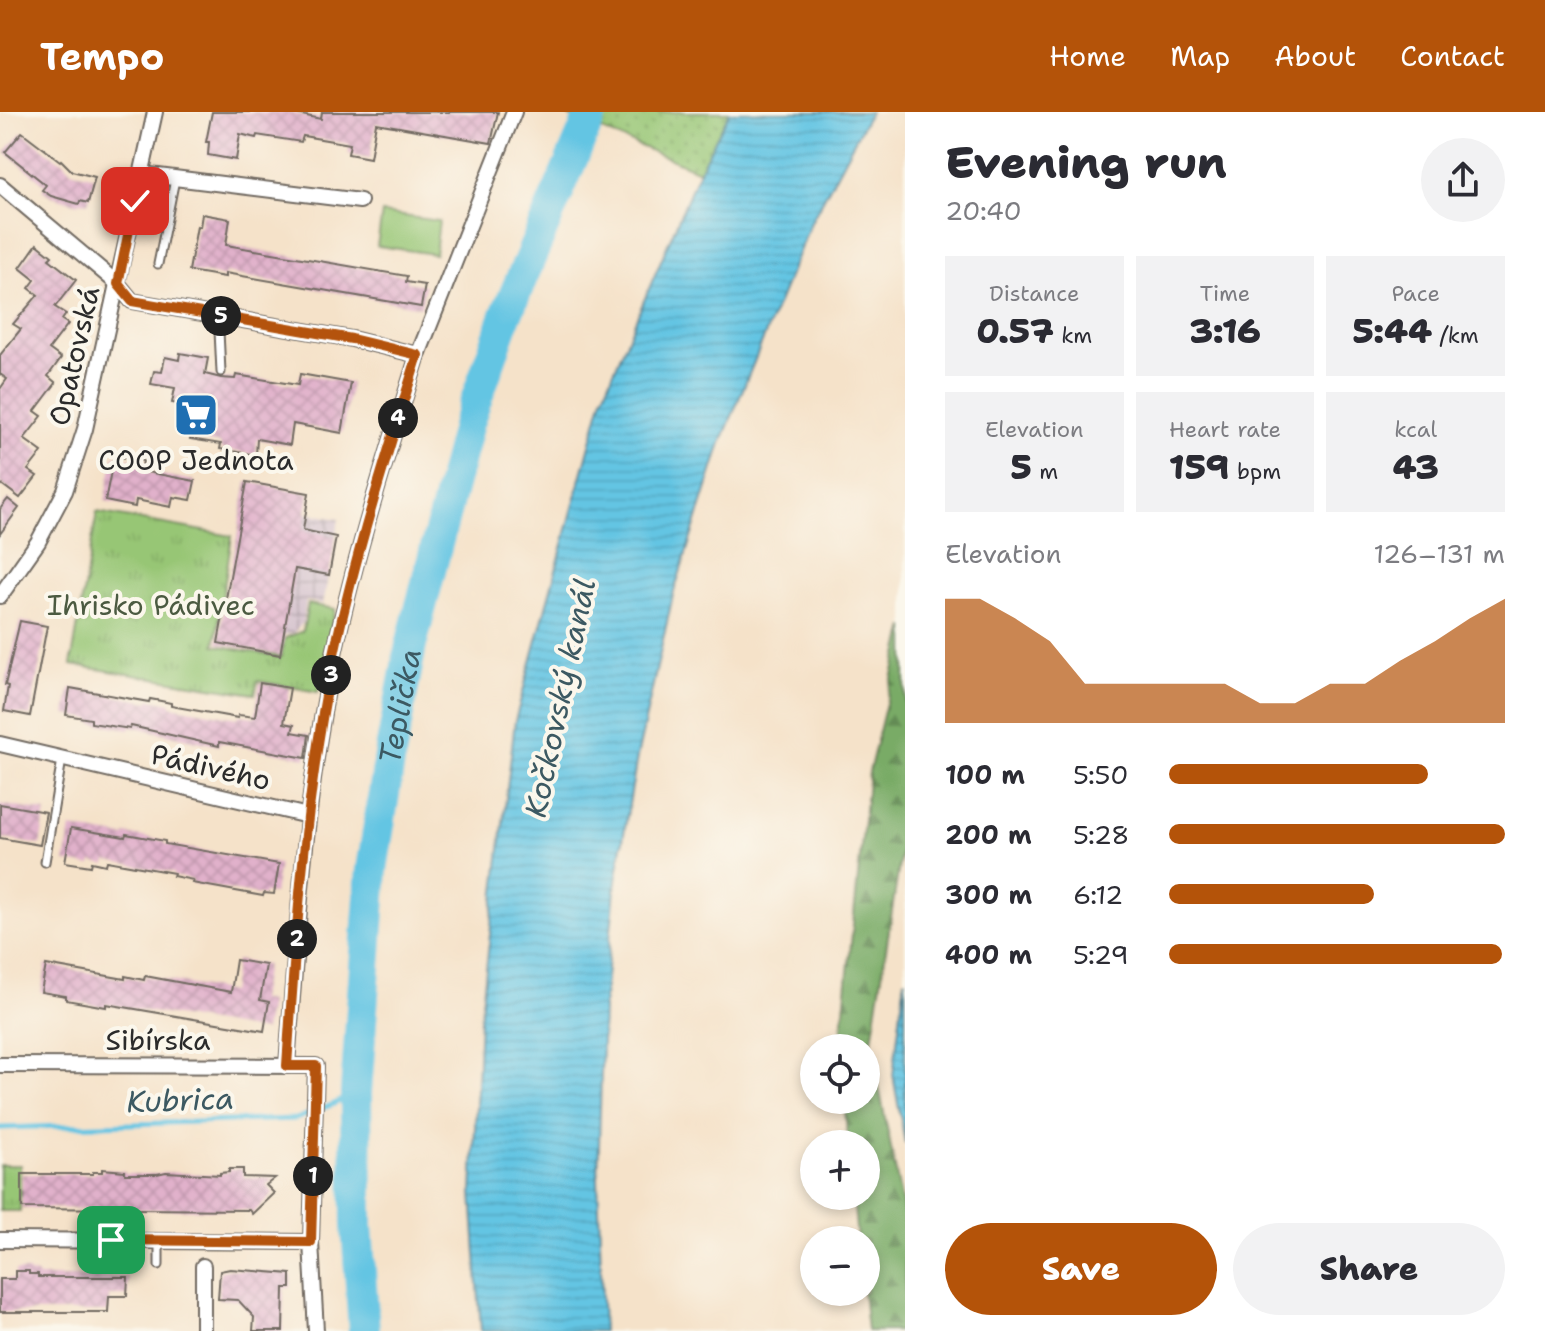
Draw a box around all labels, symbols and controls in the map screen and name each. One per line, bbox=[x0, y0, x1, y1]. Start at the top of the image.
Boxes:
text: Tempo bbox=[40, 31, 164, 82]
text: Home bbox=[1049, 37, 1126, 75]
text: Map bbox=[1170, 37, 1230, 75]
text: About bbox=[1274, 37, 1356, 75]
text: Contact bbox=[1400, 37, 1505, 75]
text: Evening run bbox=[945, 133, 1227, 192]
button: share bbox=[1421, 138, 1505, 222]
pin bbox=[101, 167, 169, 235]
icon: check bbox=[113, 179, 157, 223]
text: 20:40 bbox=[945, 193, 1022, 228]
text: Distance bbox=[989, 279, 1079, 308]
text: Time bbox=[1200, 279, 1250, 308]
text: Pace bbox=[1391, 279, 1440, 308]
street label: Opatovská bbox=[40, 283, 108, 429]
pin: 5 bbox=[201, 296, 241, 336]
text: 5 bbox=[214, 301, 228, 330]
text: 0.57 bbox=[976, 308, 1054, 354]
text: 3:16 bbox=[1189, 308, 1261, 354]
text: 5:44 bbox=[1352, 308, 1432, 354]
text: km bbox=[1054, 321, 1092, 350]
text: /km bbox=[1432, 321, 1479, 350]
supermarket icon: COOP Jednota bbox=[172, 391, 220, 439]
pin: 4 bbox=[378, 398, 418, 438]
text: 4 bbox=[390, 403, 406, 432]
text: Elevation bbox=[985, 415, 1084, 444]
text: Heart rate bbox=[1169, 415, 1281, 444]
text: kcal bbox=[1394, 415, 1437, 444]
place label: COOP Jednota bbox=[98, 441, 294, 479]
text: 5 bbox=[1010, 444, 1032, 490]
text: 159 bbox=[1169, 444, 1229, 490]
text: 43 bbox=[1393, 444, 1439, 490]
text: m bbox=[1032, 457, 1058, 486]
text: bpm bbox=[1229, 457, 1281, 486]
text: Elevation bbox=[945, 536, 1061, 571]
text: 126–131 m bbox=[1373, 536, 1505, 571]
water label: Kočkovský kanál bbox=[515, 575, 605, 821]
park label: Ihrisko Pádivec bbox=[47, 586, 255, 624]
water label: Teplička bbox=[369, 645, 430, 767]
pin: 3 bbox=[311, 655, 351, 695]
text: 3 bbox=[323, 660, 339, 689]
street label: Pádivého bbox=[148, 735, 274, 799]
text: 100 m bbox=[945, 757, 1025, 792]
text: 5:50 bbox=[1073, 757, 1128, 792]
text: 200 m bbox=[945, 817, 1032, 852]
text: 5:28 bbox=[1073, 817, 1129, 852]
text: 300 m bbox=[945, 877, 1032, 912]
text: 6:12 bbox=[1073, 877, 1123, 912]
pin: 2 bbox=[277, 919, 317, 959]
text: 2 bbox=[289, 924, 305, 953]
text: 400 m bbox=[945, 937, 1032, 972]
text: 5:29 bbox=[1073, 937, 1129, 972]
street label: Sibírska bbox=[106, 1021, 210, 1059]
map controls bbox=[800, 1034, 880, 1306]
button: locate bbox=[800, 1034, 880, 1114]
water label: Kubrica bbox=[126, 1078, 234, 1122]
button: + bbox=[800, 1130, 880, 1210]
pin: 1 bbox=[293, 1156, 333, 1196]
text: 1 bbox=[308, 1161, 318, 1190]
pin bbox=[77, 1206, 145, 1274]
icon: arrive bbox=[89, 1218, 133, 1262]
button: Save bbox=[945, 1223, 1217, 1315]
button: Share bbox=[1233, 1223, 1505, 1315]
button: − bbox=[800, 1226, 880, 1306]

